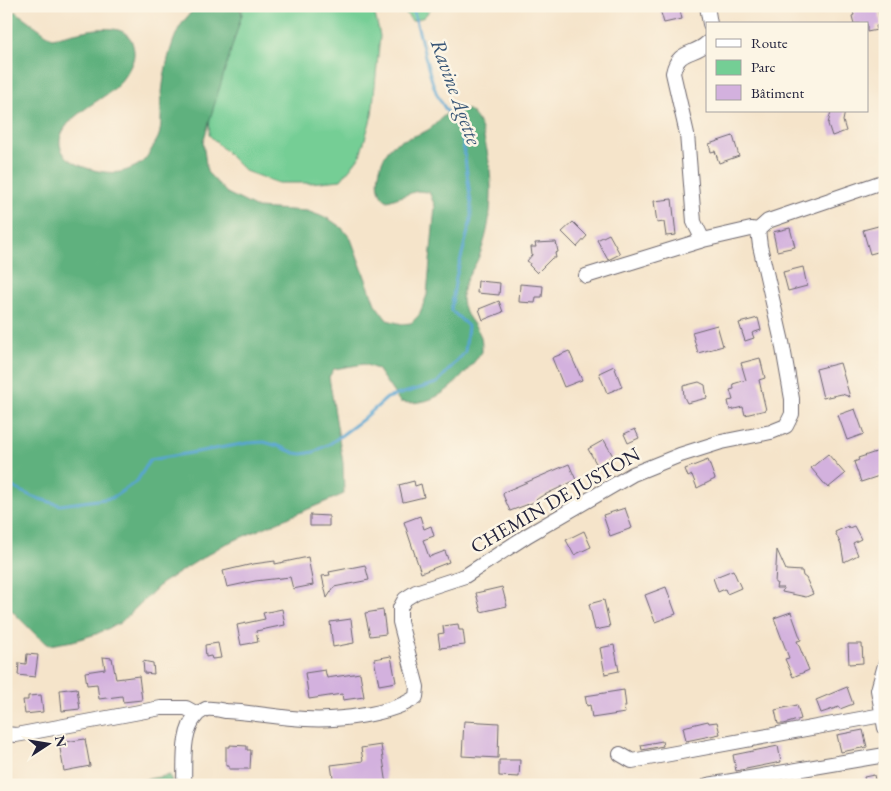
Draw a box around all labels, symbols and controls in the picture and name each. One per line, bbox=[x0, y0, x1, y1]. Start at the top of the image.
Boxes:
legend bbox=[706, 22, 868, 112]
text: Route bbox=[751, 33, 788, 52]
water label: Ravine Agette bbox=[425, 35, 488, 149]
text: Parc bbox=[751, 57, 776, 76]
text: Bâtiment bbox=[751, 83, 805, 102]
street label: CHEMIN DE JUSTON bbox=[466, 441, 645, 559]
north arrow bbox=[22, 718, 72, 768]
text: N bbox=[51, 734, 71, 749]

